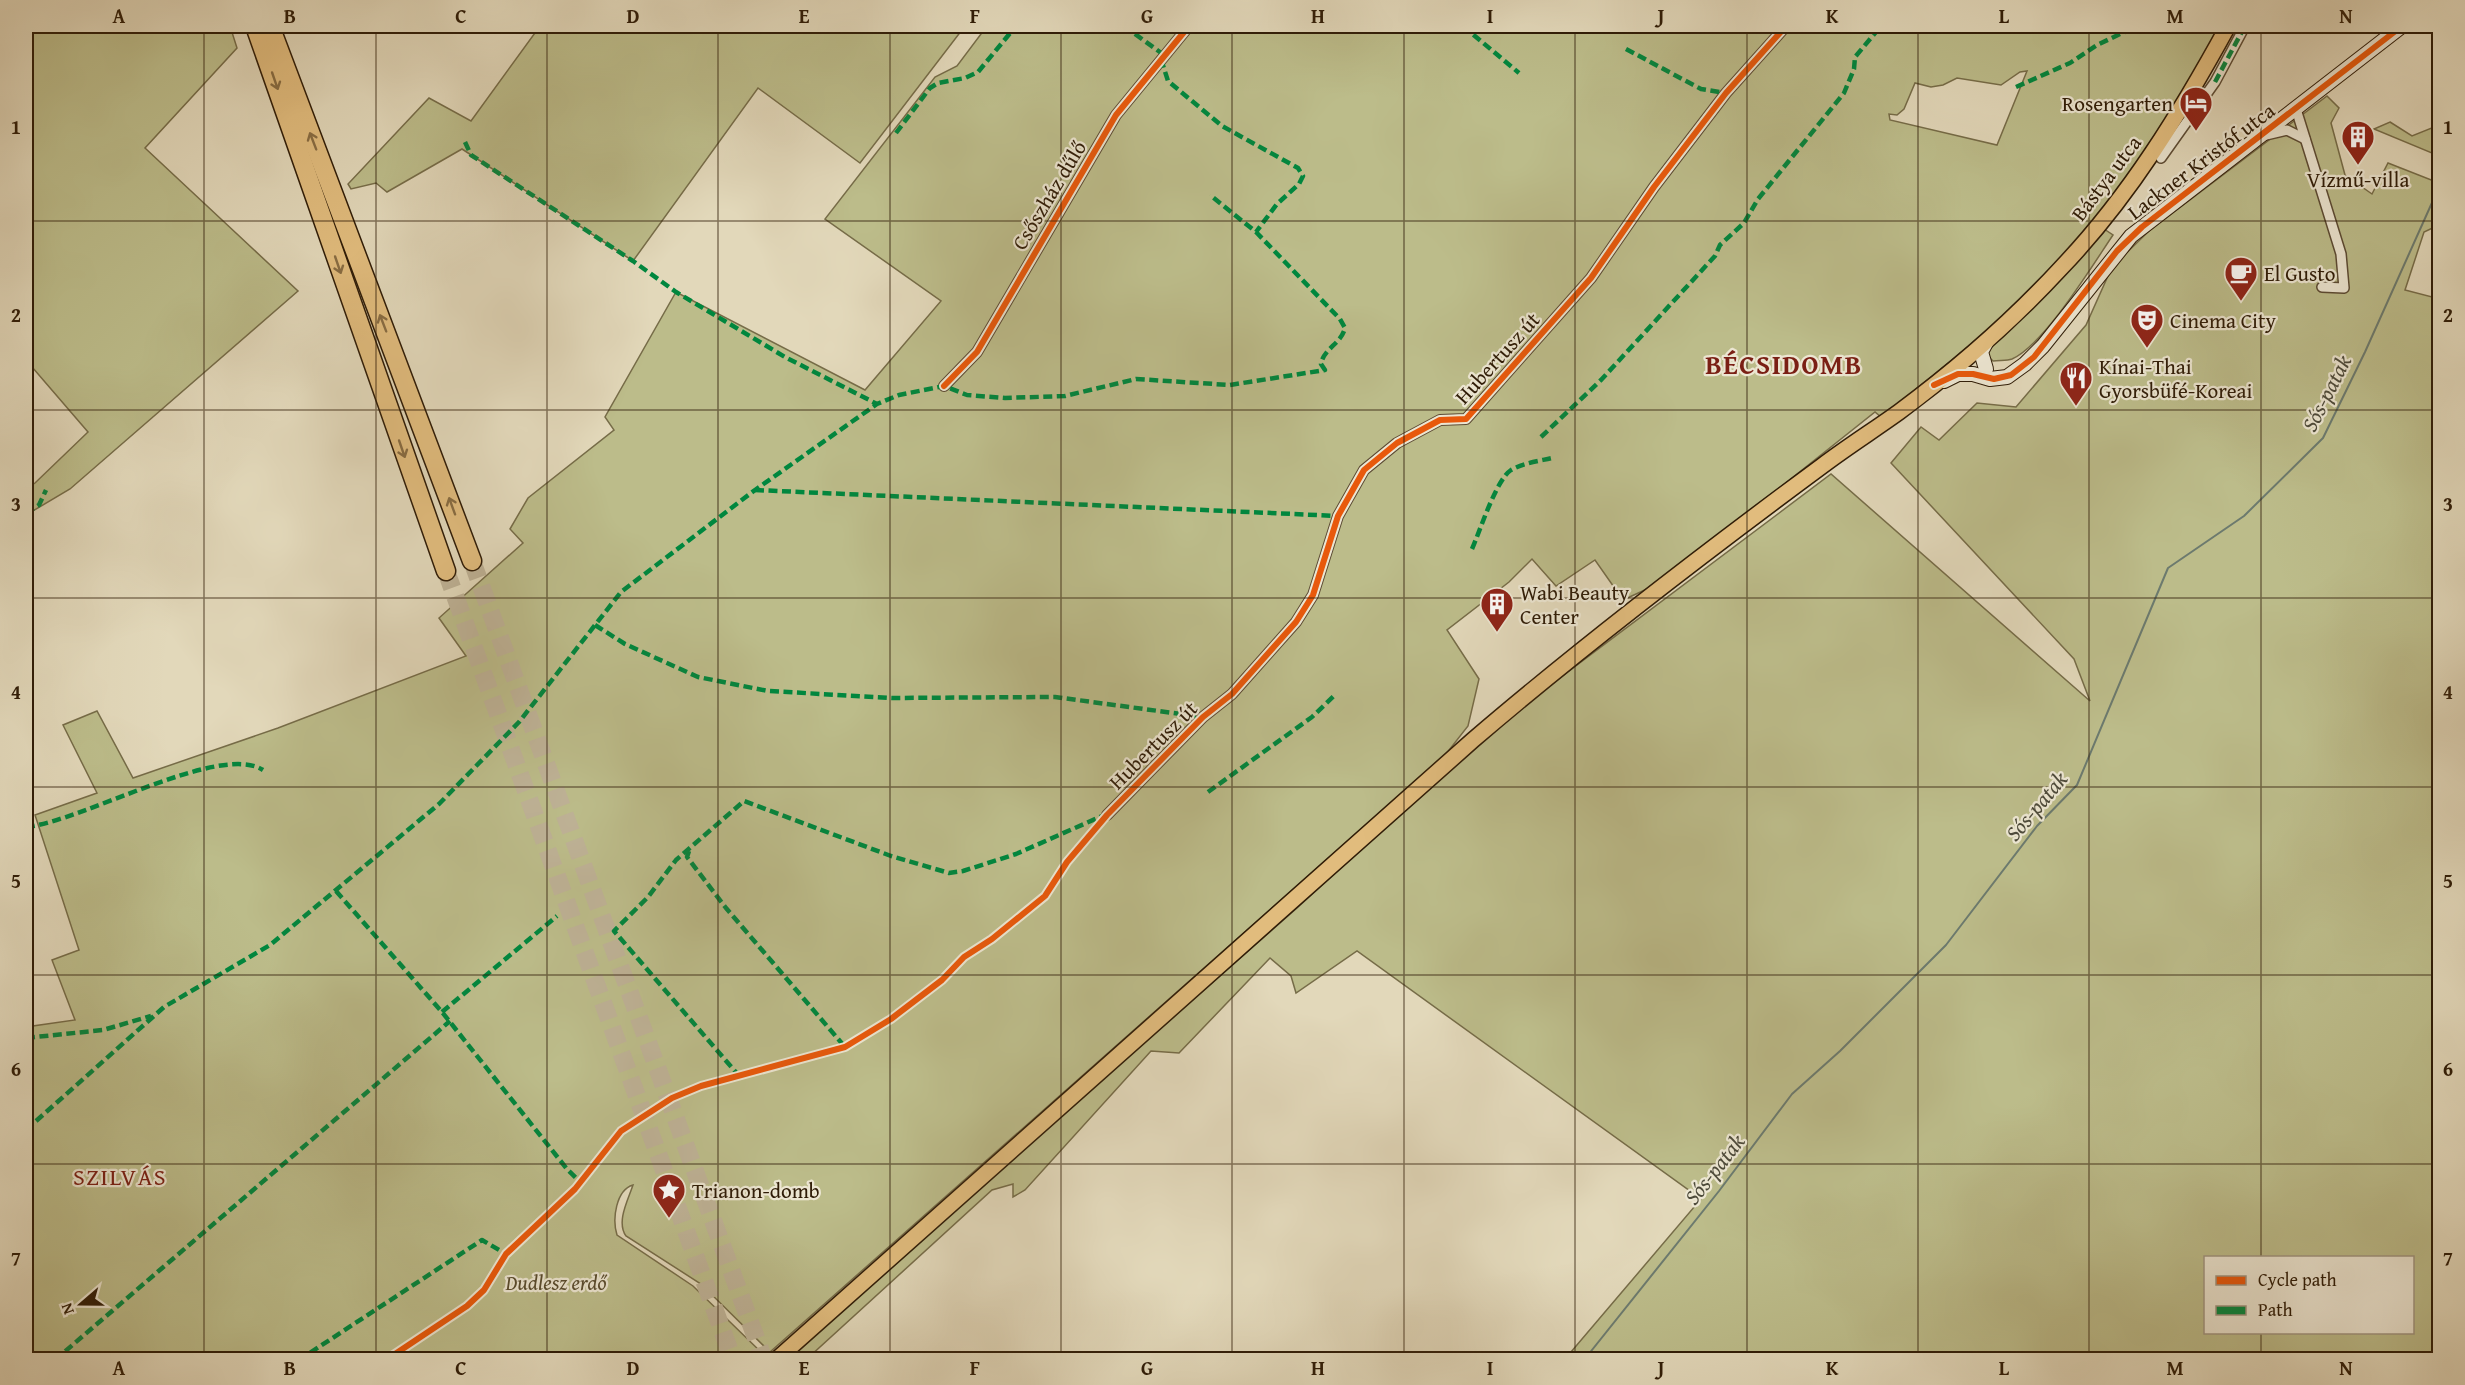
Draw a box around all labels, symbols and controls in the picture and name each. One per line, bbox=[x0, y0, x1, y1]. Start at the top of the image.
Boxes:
text: A bbox=[113, 1, 126, 30]
text: B bbox=[284, 1, 296, 30]
text: C bbox=[455, 1, 467, 30]
text: D bbox=[626, 1, 640, 30]
text: E bbox=[799, 1, 810, 30]
text: F bbox=[970, 1, 980, 30]
text: G bbox=[1141, 1, 1153, 30]
text: H bbox=[1311, 1, 1325, 30]
text: I bbox=[1487, 1, 1493, 30]
text: J bbox=[1655, 1, 1665, 30]
text: K bbox=[1826, 1, 1839, 30]
text: L bbox=[1999, 1, 2010, 30]
text: M bbox=[2166, 1, 2184, 30]
text: N bbox=[2339, 1, 2353, 30]
one-way arrow bbox=[270, 71, 281, 90]
hotel icon: Rosengarten bbox=[2178, 85, 2214, 132]
place label: Rosengarten bbox=[2062, 88, 2173, 119]
street label: Lackner Kristóf utca bbox=[2121, 95, 2281, 227]
text: 1 bbox=[11, 112, 21, 141]
text: 1 bbox=[2443, 112, 2453, 141]
building icon: Vízmű-villa bbox=[2340, 119, 2376, 166]
street label: Bástya utca bbox=[2063, 129, 2149, 227]
one-way arrow bbox=[307, 133, 318, 151]
street label: Csőszház dűlő bbox=[1004, 134, 1094, 256]
place label: Vízmű-villa bbox=[2307, 164, 2409, 195]
one-way arrow bbox=[334, 255, 345, 274]
cafe icon: El Gusto bbox=[2223, 255, 2259, 302]
place label: El Gusto bbox=[2264, 258, 2335, 289]
text: 2 bbox=[11, 300, 21, 329]
text: 2 bbox=[2443, 300, 2453, 329]
theatre icon: Cinema City bbox=[2129, 302, 2165, 349]
street label: Hubertusz út bbox=[1447, 305, 1547, 411]
place label: Cinema City bbox=[2170, 305, 2276, 336]
one-way arrow bbox=[377, 315, 388, 333]
district label: BÉCSIDOMB bbox=[1705, 344, 1863, 384]
water label: Sós-patak bbox=[2293, 348, 2359, 437]
place label: Kínai-Thai Gyorsbüfé-Koreai bbox=[2099, 351, 2252, 406]
restaurant icon: Kínai-Thai Gyorsbüfé-Koreai bbox=[2058, 360, 2094, 407]
one-way arrow bbox=[397, 439, 408, 458]
text: 3 bbox=[11, 489, 21, 518]
text: 3 bbox=[2443, 489, 2453, 518]
one-way arrow bbox=[446, 497, 457, 516]
place label: Wabi Beauty Center bbox=[1520, 577, 1630, 632]
building icon: Wabi Beauty Center bbox=[1479, 586, 1515, 633]
text: 4 bbox=[11, 677, 21, 706]
text: 4 bbox=[2443, 677, 2453, 706]
street label: Hubertusz út bbox=[1102, 693, 1205, 796]
water label: Sós-patak bbox=[1997, 764, 2075, 848]
text: 5 bbox=[11, 866, 21, 895]
text: 5 bbox=[2443, 866, 2453, 895]
text: 6 bbox=[11, 1054, 21, 1083]
text: 6 bbox=[2443, 1054, 2453, 1083]
water label: Sós-patak bbox=[1676, 1126, 1752, 1211]
district label: SZILVÁS bbox=[73, 1159, 167, 1194]
place icon: Trianon-domb bbox=[651, 1172, 687, 1219]
place label: Trianon-domb bbox=[692, 1175, 820, 1206]
text: 7 bbox=[11, 1243, 21, 1272]
text: 7 bbox=[2443, 1243, 2453, 1272]
legend bbox=[2204, 1256, 2414, 1334]
text: Cycle path bbox=[2258, 1266, 2337, 1293]
park label: Dudlesz erdő bbox=[504, 1267, 607, 1298]
north arrow bbox=[51, 1274, 111, 1334]
text: Path bbox=[2258, 1296, 2293, 1323]
text: N bbox=[54, 1300, 80, 1318]
text: A bbox=[113, 1353, 126, 1382]
text: B bbox=[284, 1353, 296, 1382]
text: C bbox=[455, 1353, 467, 1382]
text: D bbox=[626, 1353, 640, 1382]
text: E bbox=[799, 1353, 810, 1382]
text: F bbox=[970, 1353, 980, 1382]
text: G bbox=[1141, 1353, 1153, 1382]
text: H bbox=[1311, 1353, 1325, 1382]
text: I bbox=[1487, 1353, 1493, 1382]
text: J bbox=[1655, 1353, 1665, 1382]
text: K bbox=[1826, 1353, 1839, 1382]
text: L bbox=[1999, 1353, 2010, 1382]
text: M bbox=[2166, 1353, 2184, 1382]
text: N bbox=[2339, 1353, 2353, 1382]

